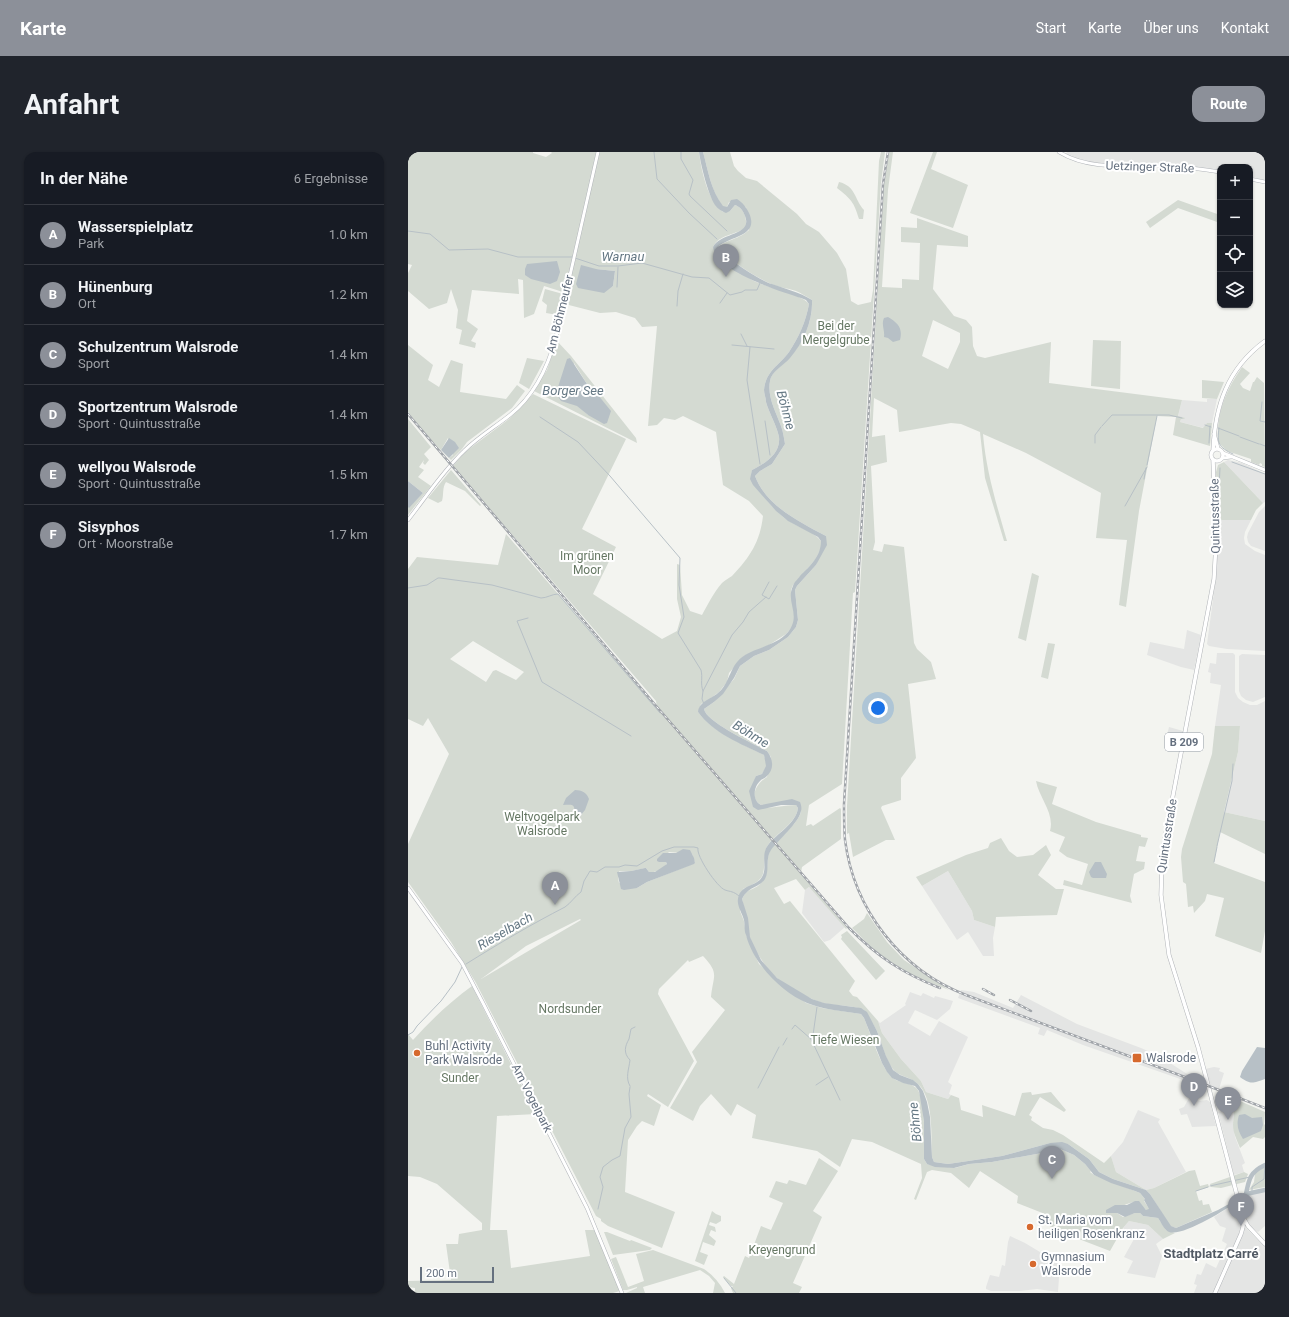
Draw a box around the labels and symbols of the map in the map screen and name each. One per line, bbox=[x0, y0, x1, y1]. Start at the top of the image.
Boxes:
street label: Uetzinger Straße bbox=[1105, 158, 1195, 176]
pin: B bbox=[713, 244, 739, 277]
water label: Warnau bbox=[602, 249, 644, 264]
street label: Am Böhmeufer bbox=[544, 273, 576, 355]
park label: Bei der Mergelgrube bbox=[802, 319, 870, 347]
water label: Borger See bbox=[542, 383, 604, 398]
water label: Böhme bbox=[774, 389, 798, 431]
street label: Quintusstraße bbox=[1207, 478, 1223, 554]
park label: Im grünen Moor bbox=[560, 549, 614, 577]
your location bbox=[868, 698, 888, 718]
water label: Böhme bbox=[730, 717, 772, 751]
road number: B 209 bbox=[1165, 733, 1203, 751]
street label: Quintusstraße bbox=[1154, 798, 1180, 874]
park label: Weltvogelpark Walsrode bbox=[504, 810, 581, 838]
pin: A bbox=[542, 872, 568, 905]
water label: Rieselbach bbox=[475, 909, 535, 953]
park label: Nordsunder bbox=[539, 1002, 601, 1016]
park label: Tiefe Wiesen bbox=[811, 1033, 879, 1047]
place label: Buhl Activity Park Walsrode bbox=[425, 1039, 502, 1067]
marker: Buhl Activity Park Walsrode bbox=[412, 1048, 422, 1058]
place label: Walsrode bbox=[1146, 1051, 1196, 1065]
marker: Walsrode bbox=[1131, 1052, 1143, 1064]
street label: Am Vogelpark bbox=[509, 1061, 556, 1135]
park label: Sunder bbox=[441, 1071, 479, 1085]
pin: D bbox=[1181, 1073, 1207, 1106]
pin: E bbox=[1215, 1087, 1241, 1120]
water label: Böhme bbox=[905, 1101, 925, 1143]
pin: C bbox=[1039, 1146, 1065, 1179]
pin: F bbox=[1228, 1193, 1254, 1226]
place label: St. Maria vom heiligen Rosenkranz bbox=[1038, 1213, 1145, 1241]
marker: St. Maria vom heiligen Rosenkranz bbox=[1025, 1222, 1035, 1232]
park label: Kreyengrund bbox=[748, 1243, 816, 1257]
district label: Stadtplatz Carré bbox=[1164, 1246, 1258, 1261]
place label: Gymnasium Walsrode bbox=[1041, 1250, 1105, 1278]
marker: Gymnasium Walsrode bbox=[1028, 1259, 1038, 1269]
scale bar bbox=[420, 1265, 494, 1284]

